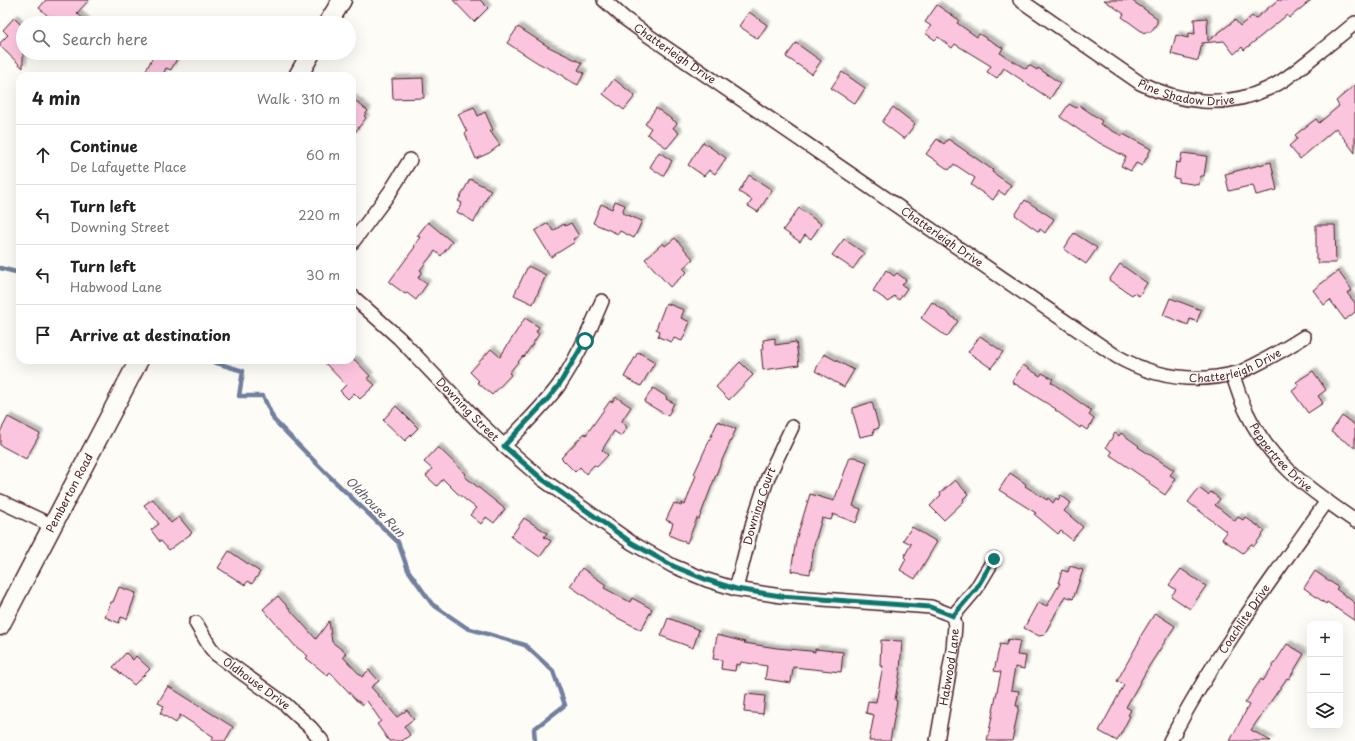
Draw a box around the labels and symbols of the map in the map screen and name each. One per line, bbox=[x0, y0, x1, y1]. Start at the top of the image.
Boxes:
street label: Chatterleigh Drive bbox=[630, 19, 720, 88]
street label: Pine Shadow Drive bbox=[1135, 74, 1236, 109]
street label: Chatterleigh Drive bbox=[898, 202, 987, 271]
route start bbox=[576, 332, 594, 350]
street label: Chatterleigh Drive bbox=[1189, 344, 1284, 386]
street label: Downing Street bbox=[432, 373, 504, 445]
street label: Peppertree Drive bbox=[1246, 419, 1317, 496]
street label: Pemberton Road bbox=[41, 450, 97, 536]
street label: Downing Court bbox=[738, 464, 780, 547]
water label: Oldhouse Run bbox=[342, 472, 410, 541]
route end bbox=[985, 550, 1003, 568]
street label: Coachlite Drive bbox=[1214, 580, 1274, 657]
street label: Habwood Lane bbox=[934, 628, 963, 707]
street label: Oldhouse Drive bbox=[220, 653, 295, 713]

